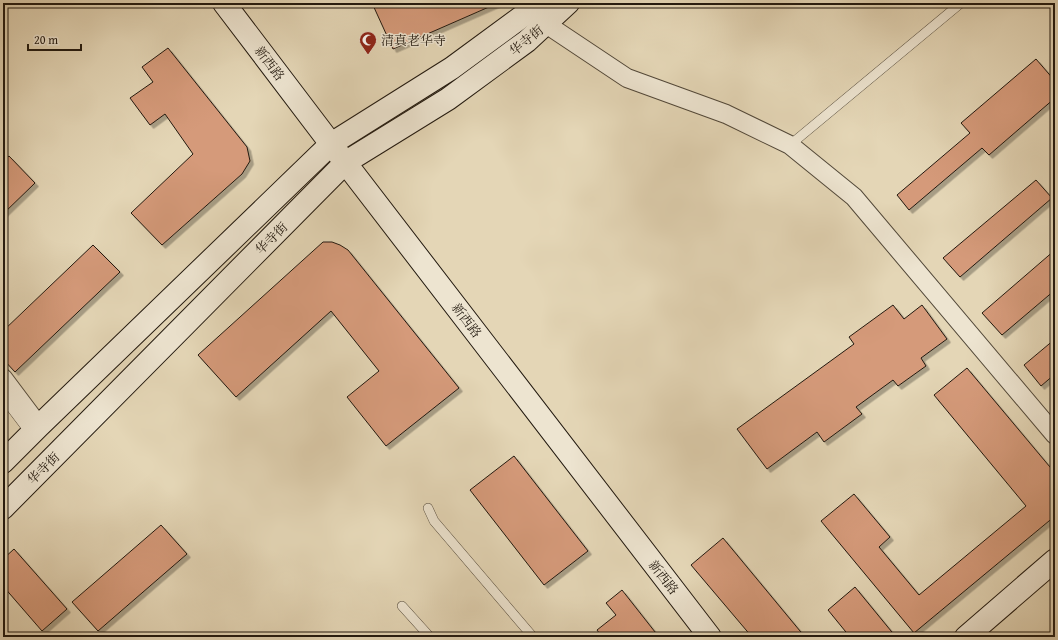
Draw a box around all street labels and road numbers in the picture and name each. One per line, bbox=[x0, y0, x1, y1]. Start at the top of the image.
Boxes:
street label: 华寺街 bbox=[505, 21, 547, 60]
street label: 新西路 bbox=[250, 42, 289, 85]
street label: 华寺街 bbox=[251, 218, 292, 259]
street label: 新西路 bbox=[447, 299, 486, 342]
street label: 华寺街 bbox=[23, 448, 64, 489]
street label: 新西路 bbox=[644, 556, 683, 599]

